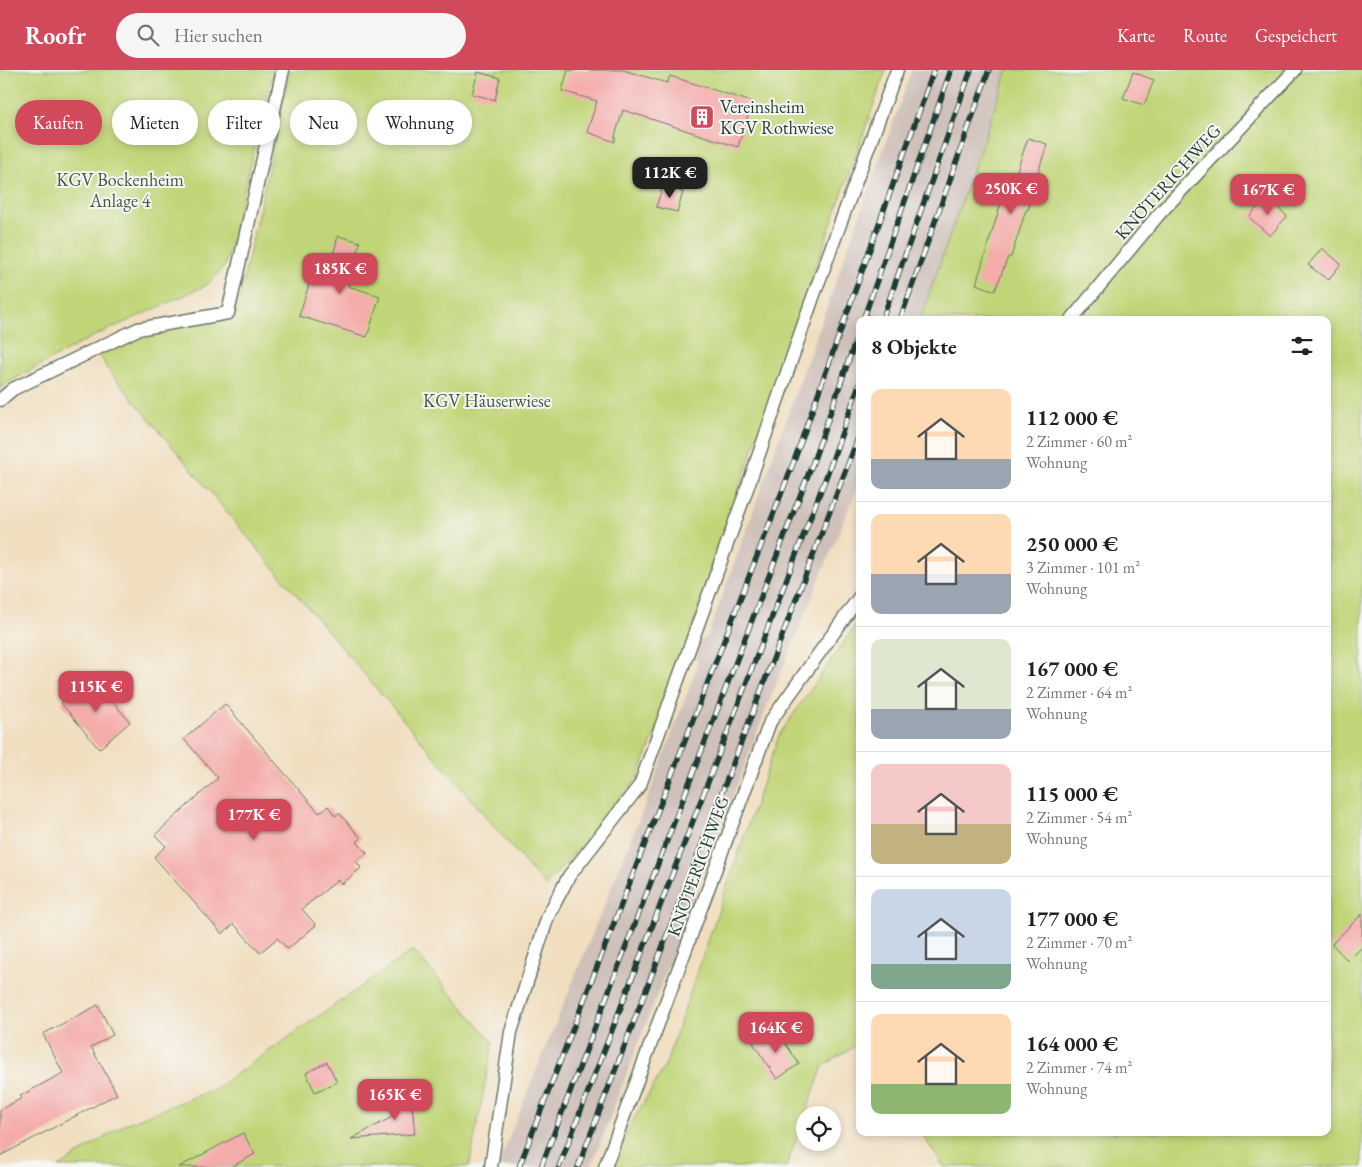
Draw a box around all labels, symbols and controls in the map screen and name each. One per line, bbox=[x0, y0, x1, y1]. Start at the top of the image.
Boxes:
search box bbox=[116, 13, 466, 58]
text: Roofr bbox=[25, 20, 86, 51]
icon: search bbox=[134, 21, 162, 49]
text: Hier suchen bbox=[174, 23, 263, 48]
text: Karte bbox=[1117, 24, 1155, 47]
text: Route bbox=[1183, 24, 1227, 47]
text: Gespeichert bbox=[1255, 24, 1337, 47]
place label: Vereinsheim KGV Rothwiese bbox=[720, 95, 834, 139]
chip: Kaufen bbox=[15, 100, 102, 145]
chip: Mieten bbox=[112, 100, 198, 145]
chip: Filter bbox=[208, 100, 280, 145]
chip: Neu bbox=[290, 100, 357, 145]
chip: Wohnung bbox=[367, 100, 472, 145]
building icon: Vereinsheim KGV Rothwiese bbox=[689, 104, 715, 130]
street label: KNÖTERICHWEG bbox=[1110, 119, 1226, 244]
pin: 112K € bbox=[629, 156, 711, 199]
text: 112K € bbox=[643, 162, 697, 183]
park label: KGV Bockenheim Anlage 4 bbox=[56, 168, 184, 212]
pin: 250K € bbox=[970, 172, 1052, 215]
pin: 167K € bbox=[1227, 174, 1309, 216]
text: 250K € bbox=[984, 178, 1038, 199]
text: 167K € bbox=[1241, 179, 1295, 200]
pin: 185K € bbox=[299, 252, 381, 295]
text: 185K € bbox=[313, 258, 367, 279]
icon: filters bbox=[1288, 332, 1316, 360]
text: 8 Objekte bbox=[871, 333, 957, 360]
park label: KGV Häuserwiese bbox=[423, 389, 551, 412]
text: 112 000 € bbox=[1026, 404, 1118, 431]
icon: home bbox=[911, 409, 971, 469]
text: 2 Zimmer · 60 m² bbox=[1026, 431, 1132, 452]
text: Wohnung bbox=[1026, 452, 1087, 473]
text: 250 000 € bbox=[1026, 530, 1118, 557]
icon: home bbox=[911, 534, 971, 594]
text: 3 Zimmer · 101 m² bbox=[1026, 557, 1140, 578]
text: Wohnung bbox=[1026, 578, 1087, 599]
text: 167 000 € bbox=[1026, 655, 1118, 682]
icon: home bbox=[911, 659, 971, 719]
pin: 115K € bbox=[55, 670, 137, 713]
text: 115K € bbox=[69, 676, 123, 697]
text: 2 Zimmer · 64 m² bbox=[1026, 682, 1132, 703]
text: Wohnung bbox=[1026, 703, 1087, 724]
text: 115 000 € bbox=[1026, 780, 1118, 807]
icon: home bbox=[911, 784, 971, 844]
street label: KNÖTERICHWEG bbox=[661, 792, 734, 939]
pin: 177K € bbox=[213, 798, 295, 841]
text: 177K € bbox=[227, 804, 281, 825]
text: 2 Zimmer · 54 m² bbox=[1026, 807, 1132, 828]
text: Wohnung bbox=[1026, 828, 1087, 849]
text: 177 000 € bbox=[1026, 905, 1118, 932]
icon: home bbox=[911, 909, 971, 969]
text: 2 Zimmer · 70 m² bbox=[1026, 932, 1132, 953]
text: Wohnung bbox=[1026, 953, 1087, 974]
pin: 164K € bbox=[735, 1012, 817, 1054]
text: 164K € bbox=[749, 1017, 803, 1038]
text: 164 000 € bbox=[1026, 1030, 1118, 1057]
icon: home bbox=[911, 1034, 971, 1094]
text: 2 Zimmer · 74 m² bbox=[1026, 1057, 1132, 1078]
pin: 165K € bbox=[354, 1078, 436, 1121]
text: Wohnung bbox=[1026, 1078, 1087, 1099]
text: 165K € bbox=[368, 1084, 422, 1105]
map controls bbox=[796, 1106, 841, 1151]
button: locate bbox=[796, 1106, 841, 1151]

